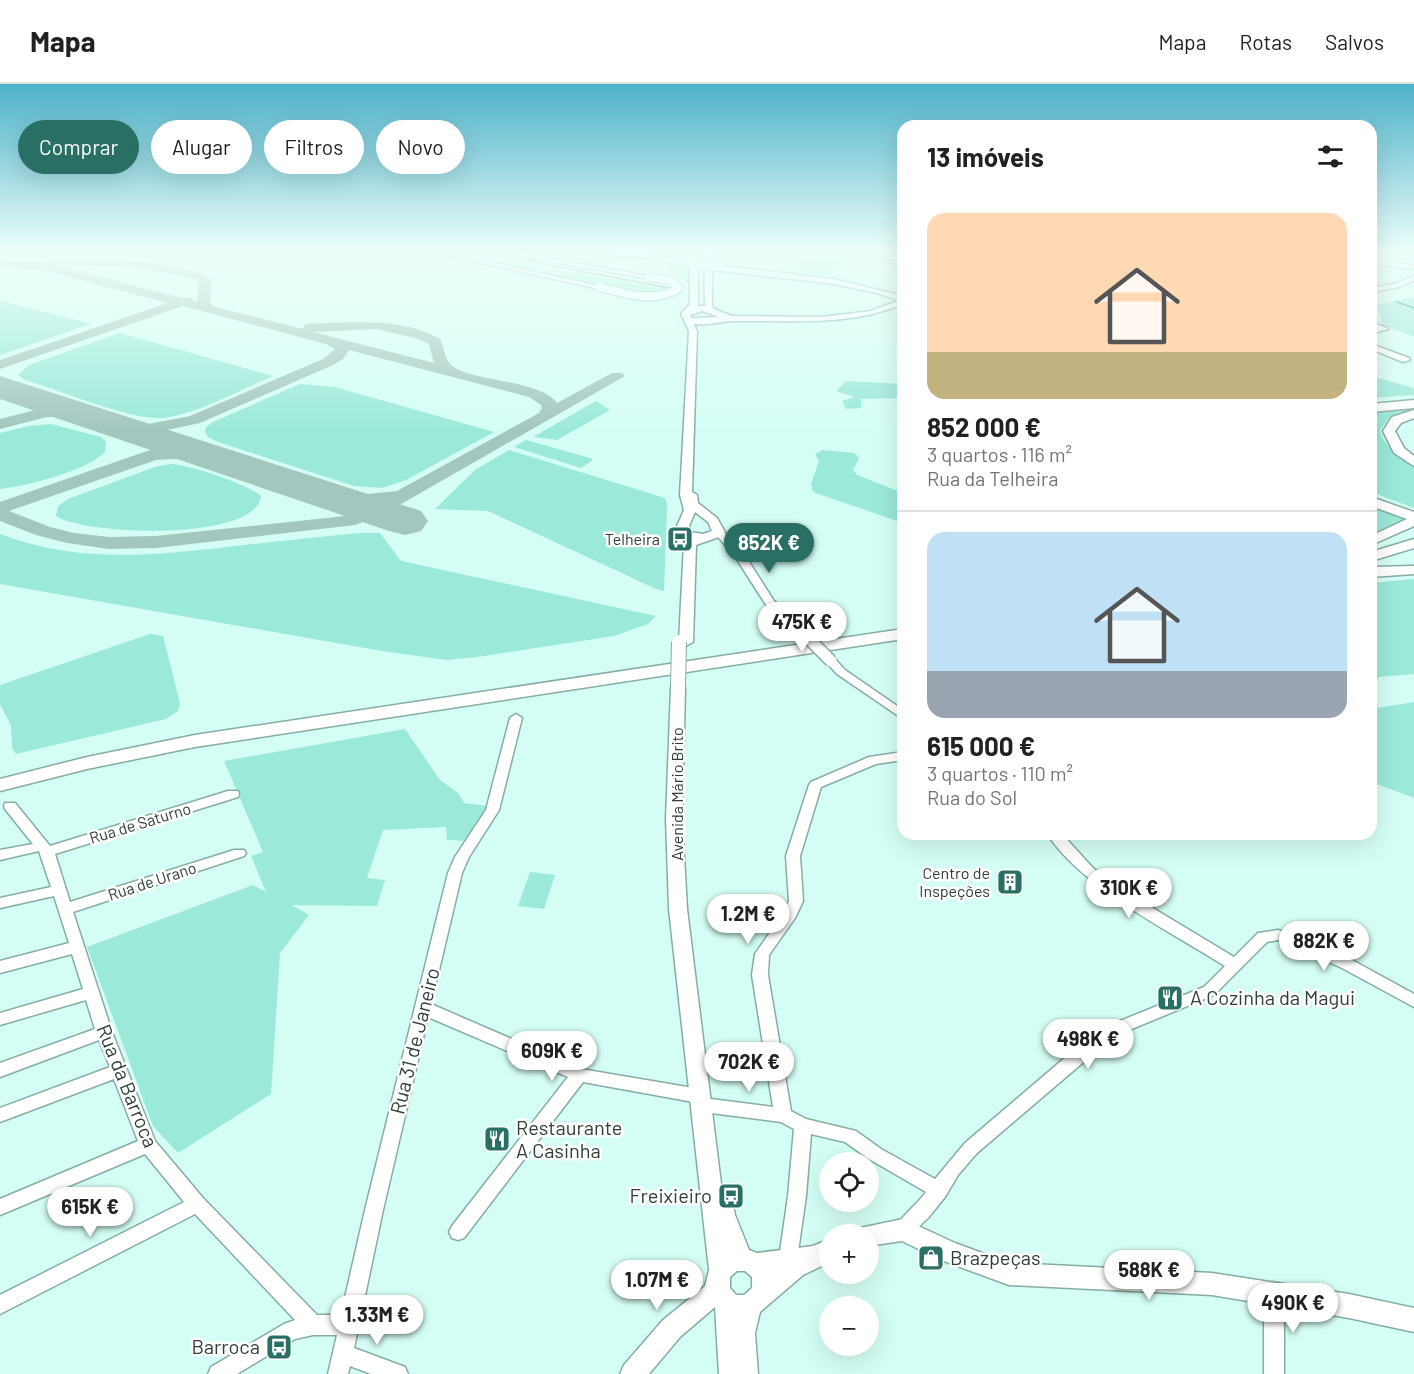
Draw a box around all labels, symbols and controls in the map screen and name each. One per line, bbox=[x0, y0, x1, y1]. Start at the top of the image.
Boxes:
text: Mapa bbox=[30, 24, 96, 58]
text: Mapa bbox=[1158, 29, 1206, 54]
text: Rotas bbox=[1239, 29, 1292, 54]
text: Salvos bbox=[1325, 29, 1384, 54]
chip: Comprar bbox=[18, 120, 139, 174]
chip: Alugar bbox=[151, 120, 252, 174]
chip: Filtros bbox=[264, 120, 364, 174]
chip: Novo bbox=[376, 120, 465, 174]
icon: filters bbox=[1314, 140, 1347, 173]
text: 13 imóveis bbox=[927, 141, 1044, 172]
icon: home bbox=[1083, 252, 1191, 360]
text: 852 000 € bbox=[927, 411, 1041, 442]
text: 3 quartos · 116 m² bbox=[927, 442, 1072, 466]
text: Rua da Telheira bbox=[927, 466, 1058, 490]
pin: 852K € bbox=[720, 523, 818, 574]
bus stop icon: Telheira bbox=[665, 524, 695, 554]
place label: Telheira bbox=[605, 529, 660, 548]
text: 852K € bbox=[738, 530, 800, 554]
icon: home bbox=[1083, 571, 1191, 679]
pin: 475K € bbox=[753, 602, 851, 653]
text: 475K € bbox=[772, 609, 832, 633]
street label: Avenida Mário Brito bbox=[667, 727, 686, 861]
text: 615 000 € bbox=[927, 730, 1035, 761]
text: 3 quartos · 110 m² bbox=[927, 761, 1073, 785]
text: Rua do Sol bbox=[927, 785, 1017, 809]
street label: Rua de Saturno bbox=[87, 798, 193, 847]
street label: Rua de Urano bbox=[105, 857, 198, 904]
place label: Centro de Inspeções bbox=[919, 863, 990, 900]
building icon: Centro de Inspeções bbox=[995, 867, 1025, 897]
pin: 310K € bbox=[1080, 868, 1178, 919]
text: 310K € bbox=[1100, 875, 1158, 899]
pin: 1.2M € bbox=[699, 894, 797, 945]
text: 1.2M € bbox=[721, 901, 775, 925]
pin: 882K € bbox=[1275, 921, 1373, 972]
text: 882K € bbox=[1293, 928, 1355, 952]
street label: Rua 31 de Janeiro bbox=[384, 965, 444, 1117]
restaurant icon: A Cozinha da Magui bbox=[1155, 983, 1185, 1013]
place label: A Cozinha da Magui bbox=[1190, 985, 1355, 1009]
pin: 498K € bbox=[1039, 1019, 1137, 1070]
street label: Rua da Barroca bbox=[92, 1020, 164, 1151]
text: 498K € bbox=[1057, 1026, 1119, 1050]
pin: 609K € bbox=[503, 1031, 601, 1082]
text: 609K € bbox=[521, 1038, 583, 1062]
pin: 702K € bbox=[700, 1042, 798, 1093]
text: 702K € bbox=[718, 1049, 780, 1073]
place label: Restaurante A Casinha bbox=[516, 1115, 622, 1162]
restaurant icon: Restaurante A Casinha bbox=[482, 1124, 512, 1154]
map controls bbox=[819, 1152, 879, 1356]
button: locate bbox=[819, 1152, 879, 1212]
bus stop icon: Freixieiro bbox=[716, 1181, 746, 1211]
place label: Freixieiro bbox=[629, 1183, 712, 1207]
pin: 615K € bbox=[41, 1187, 139, 1238]
text: 615K € bbox=[61, 1194, 119, 1218]
button: + bbox=[819, 1224, 879, 1284]
shop icon: Brazpeças bbox=[916, 1243, 946, 1273]
place label: Brazpeças bbox=[950, 1245, 1041, 1269]
pin: 588K € bbox=[1100, 1250, 1198, 1301]
text: 588K € bbox=[1118, 1257, 1180, 1281]
pin: 1.07M € bbox=[602, 1260, 712, 1311]
text: 1.07M € bbox=[625, 1267, 689, 1291]
pin: 490K € bbox=[1244, 1283, 1342, 1334]
text: 490K € bbox=[1261, 1290, 1325, 1314]
pin: 1.33M € bbox=[322, 1295, 432, 1346]
button: − bbox=[819, 1296, 879, 1356]
text: 1.33M € bbox=[344, 1302, 410, 1326]
bus stop icon: Barroca bbox=[264, 1332, 294, 1362]
place label: Barroca bbox=[191, 1334, 260, 1358]

